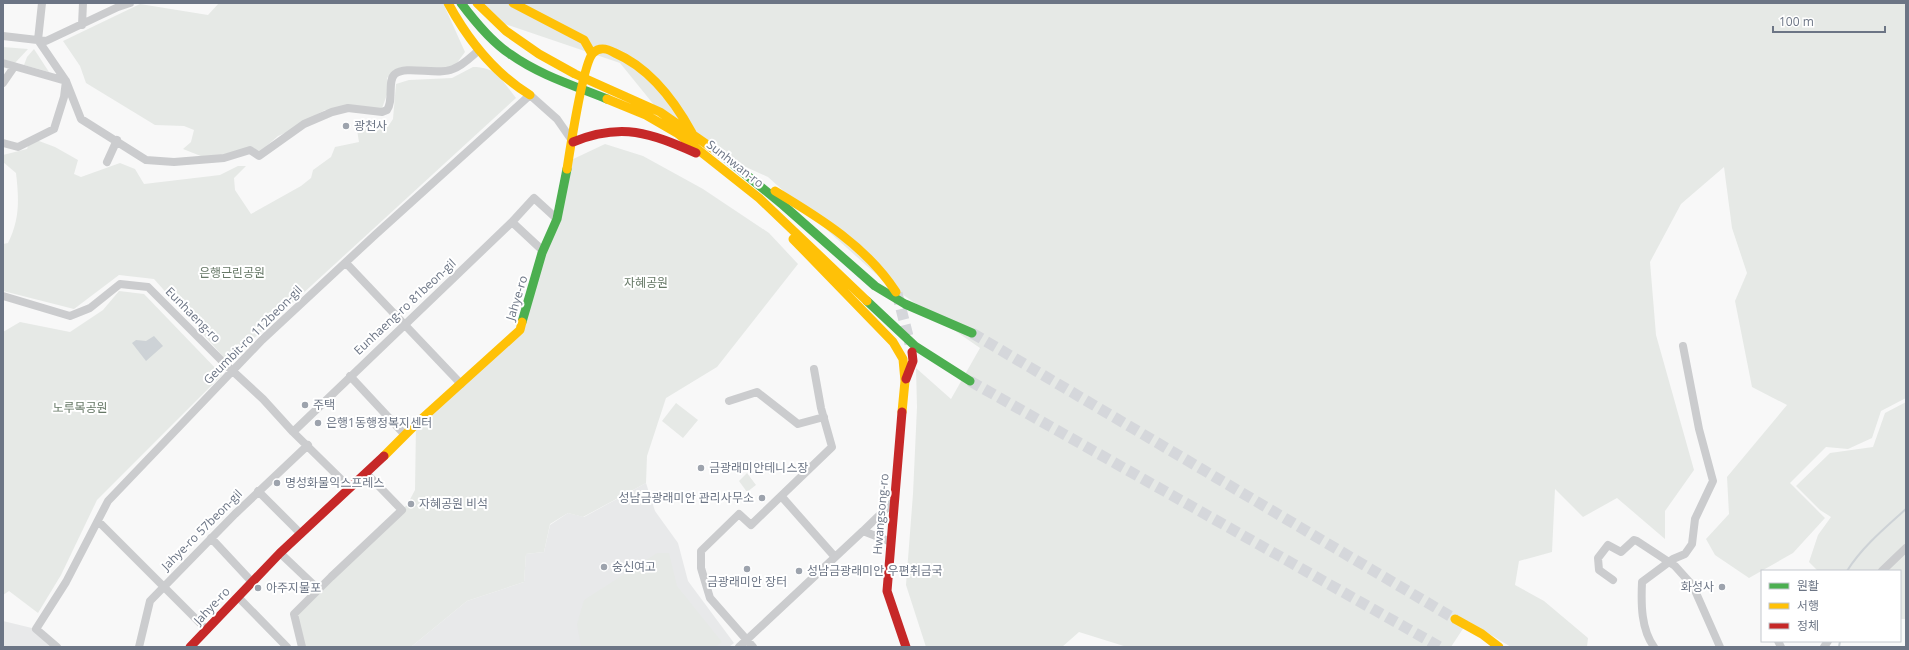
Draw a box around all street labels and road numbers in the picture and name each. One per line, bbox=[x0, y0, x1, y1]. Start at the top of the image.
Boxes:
street label: Sunhwan-ro bbox=[703, 136, 767, 191]
street label: Eunhaeng-ro 81beon-gil bbox=[350, 255, 459, 359]
street label: Jahye-ro bbox=[501, 273, 531, 323]
street label: Geumbit-ro 112beon-gil bbox=[199, 281, 306, 388]
street label: Eunhaeng-ro bbox=[162, 283, 225, 346]
street label: Hwangsong-ro bbox=[868, 473, 893, 555]
street label: Jahye-ro 57beon-gil bbox=[157, 485, 246, 575]
street label: Jahye-ro bbox=[189, 583, 234, 629]

